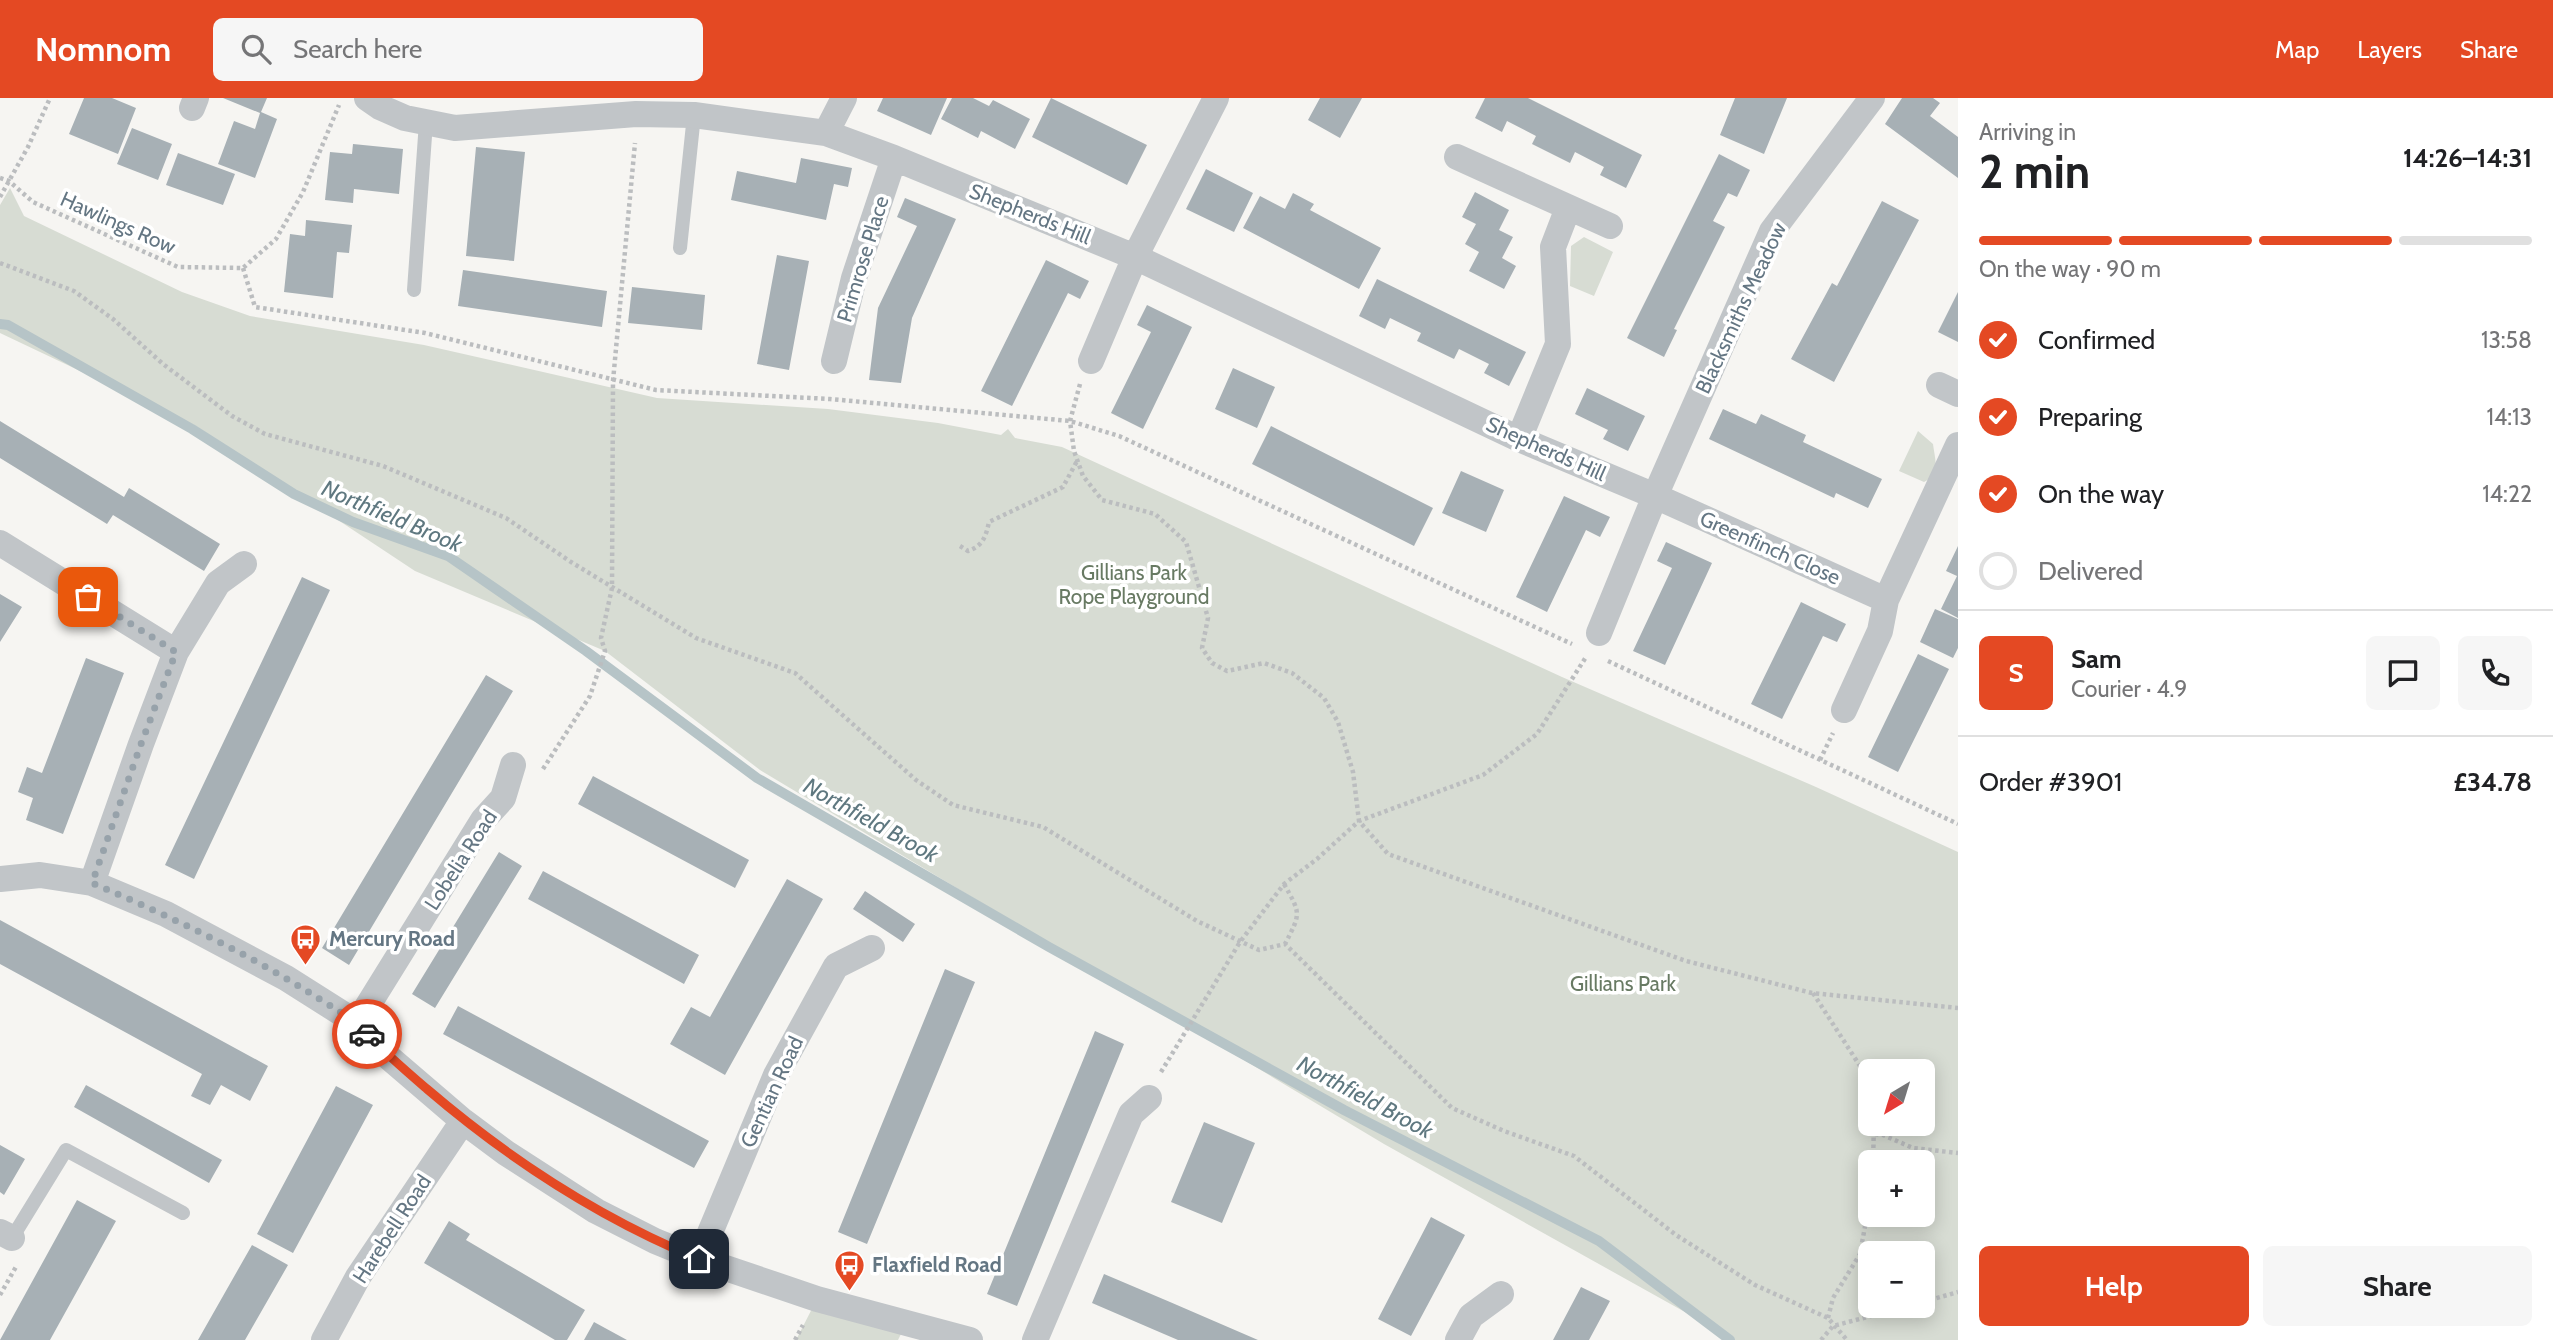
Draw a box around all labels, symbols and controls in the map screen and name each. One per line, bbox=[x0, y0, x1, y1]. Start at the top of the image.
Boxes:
search box bbox=[213, 18, 703, 81]
text: Nomnom bbox=[35, 29, 171, 69]
icon: search bbox=[237, 30, 275, 68]
text: Search here bbox=[293, 33, 422, 65]
text: Map bbox=[2275, 35, 2319, 64]
text: Layers bbox=[2357, 35, 2422, 64]
text: Share bbox=[2460, 35, 2518, 64]
text: Arriving in bbox=[1979, 118, 2076, 146]
text: 14:26–14:31 bbox=[2403, 142, 2532, 174]
text: 2 min bbox=[1979, 144, 2090, 200]
street label: Shepherds Hill bbox=[966, 178, 1094, 249]
street label: Hawlings Row bbox=[57, 186, 180, 259]
street label: Primrose Place bbox=[831, 193, 894, 325]
street label: Blacksmiths Meadow bbox=[1690, 218, 1791, 397]
text: On the way · 90 m bbox=[1979, 255, 2161, 283]
icon: check bbox=[1979, 321, 2017, 359]
text: Confirmed bbox=[2038, 324, 2155, 356]
text: 13:58 bbox=[2481, 326, 2532, 354]
icon: check bbox=[1979, 398, 2017, 436]
text: Preparing bbox=[2038, 401, 2142, 433]
text: 14:13 bbox=[2486, 403, 2532, 431]
street label: Shepherds Hill bbox=[1482, 411, 1610, 486]
water label: Northfield Brook bbox=[318, 474, 467, 559]
icon: check bbox=[1979, 475, 2017, 513]
text: On the way bbox=[2038, 478, 2164, 510]
text: 14:22 bbox=[2482, 480, 2532, 508]
street label: Greenfinch Close bbox=[1696, 505, 1845, 590]
text: Delivered bbox=[2038, 555, 2143, 587]
park label: Gillians Park Rope Playground bbox=[1059, 560, 1209, 609]
pin bbox=[58, 567, 118, 627]
icon: bag bbox=[69, 578, 107, 616]
button: chat bbox=[2366, 636, 2440, 710]
button: phone bbox=[2458, 636, 2532, 710]
text: Sam bbox=[2071, 643, 2122, 675]
text: S bbox=[2008, 657, 2024, 689]
text: Courier · 4.9 bbox=[2071, 675, 2187, 703]
text: Order #3901 bbox=[1979, 766, 2122, 798]
text: £34.78 bbox=[2454, 766, 2532, 798]
water label: Northfield Brook bbox=[799, 771, 944, 869]
street label: Lobelia Road bbox=[419, 805, 502, 914]
bus stop icon: Mercury Road bbox=[289, 922, 323, 966]
place label: Mercury Road bbox=[329, 926, 455, 951]
park label: Gillians Park bbox=[1570, 971, 1677, 996]
courier bbox=[332, 999, 402, 1069]
icon: car bbox=[348, 1015, 386, 1053]
street label: Gentian Road bbox=[735, 1032, 808, 1151]
water label: Northfield Brook bbox=[1292, 1050, 1439, 1145]
north arrow bbox=[1858, 1059, 1936, 1136]
map controls bbox=[1858, 1059, 1935, 1318]
button: + bbox=[1858, 1150, 1935, 1227]
street label: Harebell Road bbox=[347, 1170, 436, 1288]
pin bbox=[669, 1229, 729, 1289]
icon: home bbox=[680, 1240, 718, 1278]
button: − bbox=[1858, 1241, 1935, 1318]
button: Help bbox=[1979, 1246, 2249, 1326]
button: Share bbox=[2263, 1246, 2532, 1326]
bus stop icon: Flaxfield Road bbox=[832, 1248, 866, 1292]
place label: Flaxfield Road bbox=[872, 1252, 1002, 1277]

